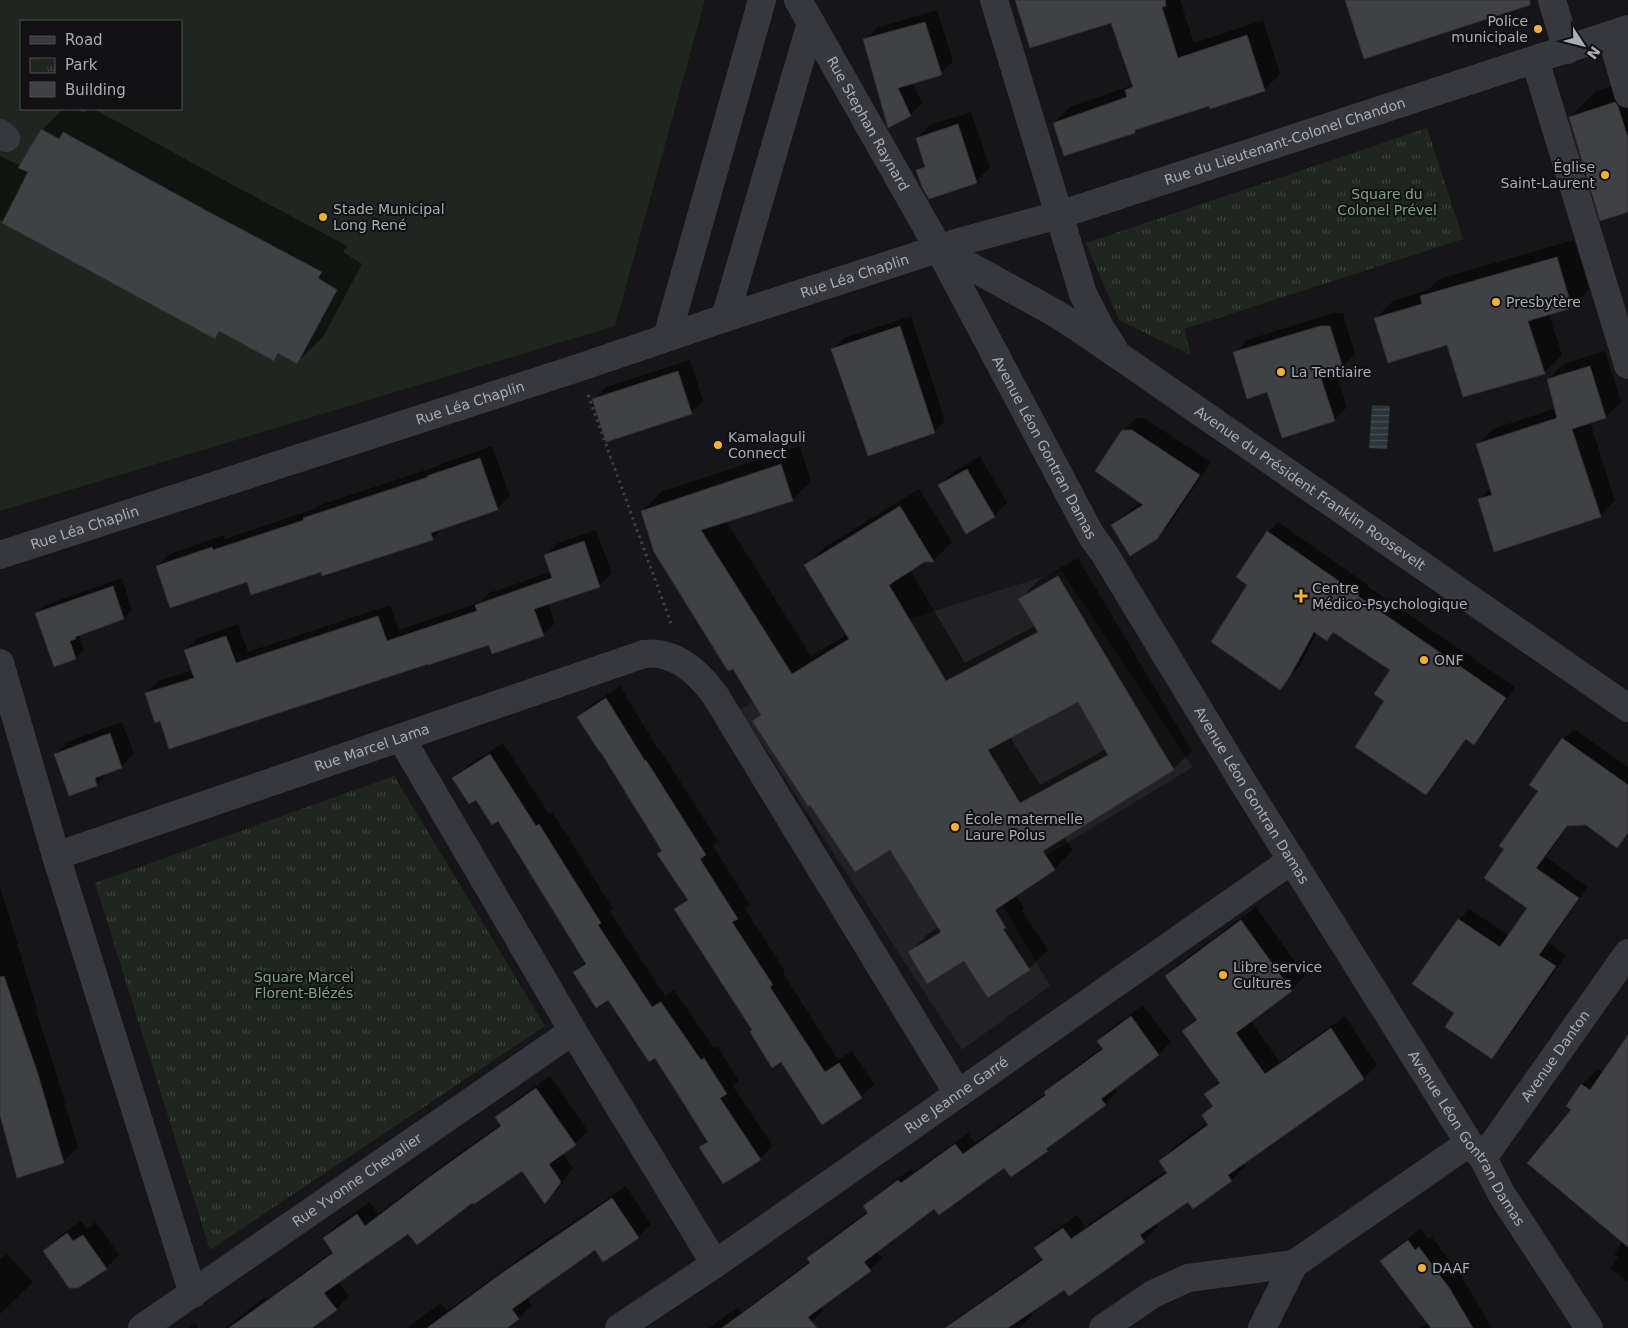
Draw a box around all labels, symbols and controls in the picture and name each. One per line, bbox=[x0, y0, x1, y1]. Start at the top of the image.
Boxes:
place label: Police municipale bbox=[1451, 13, 1528, 45]
legend bbox=[20, 20, 182, 110]
north arrow bbox=[1558, 20, 1608, 70]
marker: Police municipale bbox=[1532, 23, 1544, 35]
text: Road bbox=[65, 31, 103, 49]
text: N bbox=[1584, 43, 1603, 62]
street label: Rue Stephan Raynard bbox=[824, 54, 912, 194]
text: Park bbox=[65, 56, 98, 74]
text: Building bbox=[65, 81, 126, 99]
street label: Rue du Lieutenant-Colonel Chandon bbox=[1162, 94, 1407, 188]
place label: Église Saint-Laurent bbox=[1501, 159, 1596, 191]
marker: Église Saint-Laurent bbox=[1599, 169, 1611, 181]
park label: Square du Colonel Prével bbox=[1337, 186, 1437, 218]
place label: Stade Municipal Long René bbox=[333, 201, 445, 233]
marker: Stade Municipal Long René bbox=[317, 211, 329, 223]
street label: Rue Léa Chaplin bbox=[798, 251, 911, 301]
place label: Presbytère bbox=[1506, 294, 1581, 310]
marker: Presbytère bbox=[1490, 296, 1502, 308]
street label: Avenue Léon Gontran Damas bbox=[989, 353, 1100, 542]
place label: La Tentiaire bbox=[1291, 364, 1371, 380]
marker: La Tentiaire bbox=[1275, 366, 1287, 378]
street label: Rue Léa Chaplin bbox=[414, 378, 526, 428]
street label: Avenue du Président Franklin Roosevelt bbox=[1192, 403, 1429, 574]
place label: Kamalaguli Connect bbox=[728, 429, 806, 461]
marker: Kamalaguli Connect bbox=[712, 439, 724, 451]
street label: Rue Léa Chaplin bbox=[28, 503, 141, 553]
place label: Centre Médico-Psychologique bbox=[1312, 580, 1468, 612]
marker: Centre Médico-Psychologique bbox=[1294, 589, 1308, 603]
place label: ONF bbox=[1434, 652, 1464, 668]
marker: ONF bbox=[1418, 654, 1430, 666]
street label: Avenue Léon Gontran Damas bbox=[1191, 704, 1312, 887]
street label: Rue Marcel Lama bbox=[312, 720, 431, 775]
place label: École maternelle Laure Polus bbox=[965, 811, 1083, 843]
marker: École maternelle Laure Polus bbox=[949, 821, 961, 833]
place label: Libre service Cultures bbox=[1233, 959, 1322, 991]
park label: Square Marcel Florent-Blézés bbox=[254, 969, 354, 1001]
marker: Libre service Cultures bbox=[1217, 969, 1229, 981]
street label: Avenue Danton bbox=[1518, 1007, 1593, 1105]
street label: Avenue Léon Gontran Damas bbox=[1405, 1048, 1528, 1229]
street label: Rue Jeanne Garré bbox=[902, 1053, 1011, 1137]
street label: Rue Yvonne Chevalier bbox=[289, 1130, 425, 1230]
place label: DAAF bbox=[1432, 1260, 1470, 1276]
marker: DAAF bbox=[1416, 1262, 1428, 1274]

